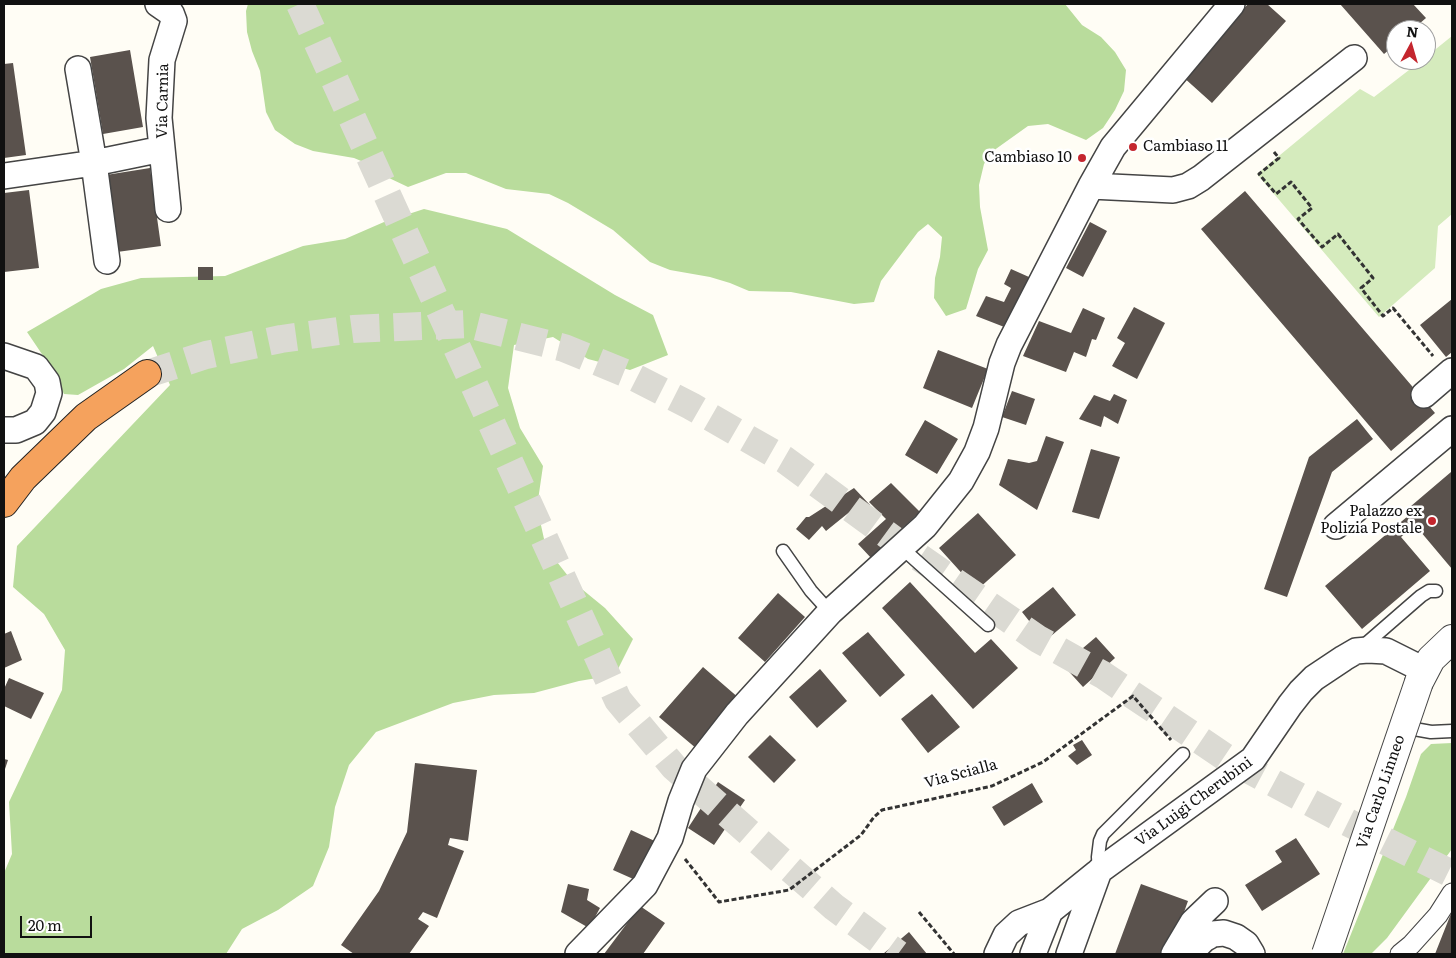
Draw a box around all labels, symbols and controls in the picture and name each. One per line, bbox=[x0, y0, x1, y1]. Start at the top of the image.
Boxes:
north arrow bbox=[1386, 20, 1436, 70]
text: N bbox=[1406, 21, 1419, 42]
street label: Via Carnia bbox=[153, 63, 173, 139]
place label: Cambiaso 11 bbox=[1143, 138, 1228, 156]
marker: Cambiaso 11 bbox=[1127, 141, 1139, 153]
place label: Cambiaso 10 bbox=[984, 149, 1072, 167]
marker: Cambiaso 10 bbox=[1076, 152, 1088, 164]
place label: Palazzo ex Polizia Postale bbox=[1320, 503, 1422, 538]
marker: Palazzo ex Polizia Postale bbox=[1426, 515, 1438, 527]
street label: Via Carlo Linneo bbox=[1353, 733, 1409, 851]
street label: Via Luigi Cherubini bbox=[1132, 754, 1256, 850]
street label: Via Scialla bbox=[923, 756, 999, 792]
scale bar bbox=[22, 906, 95, 938]
text: 20 m bbox=[28, 913, 62, 936]

